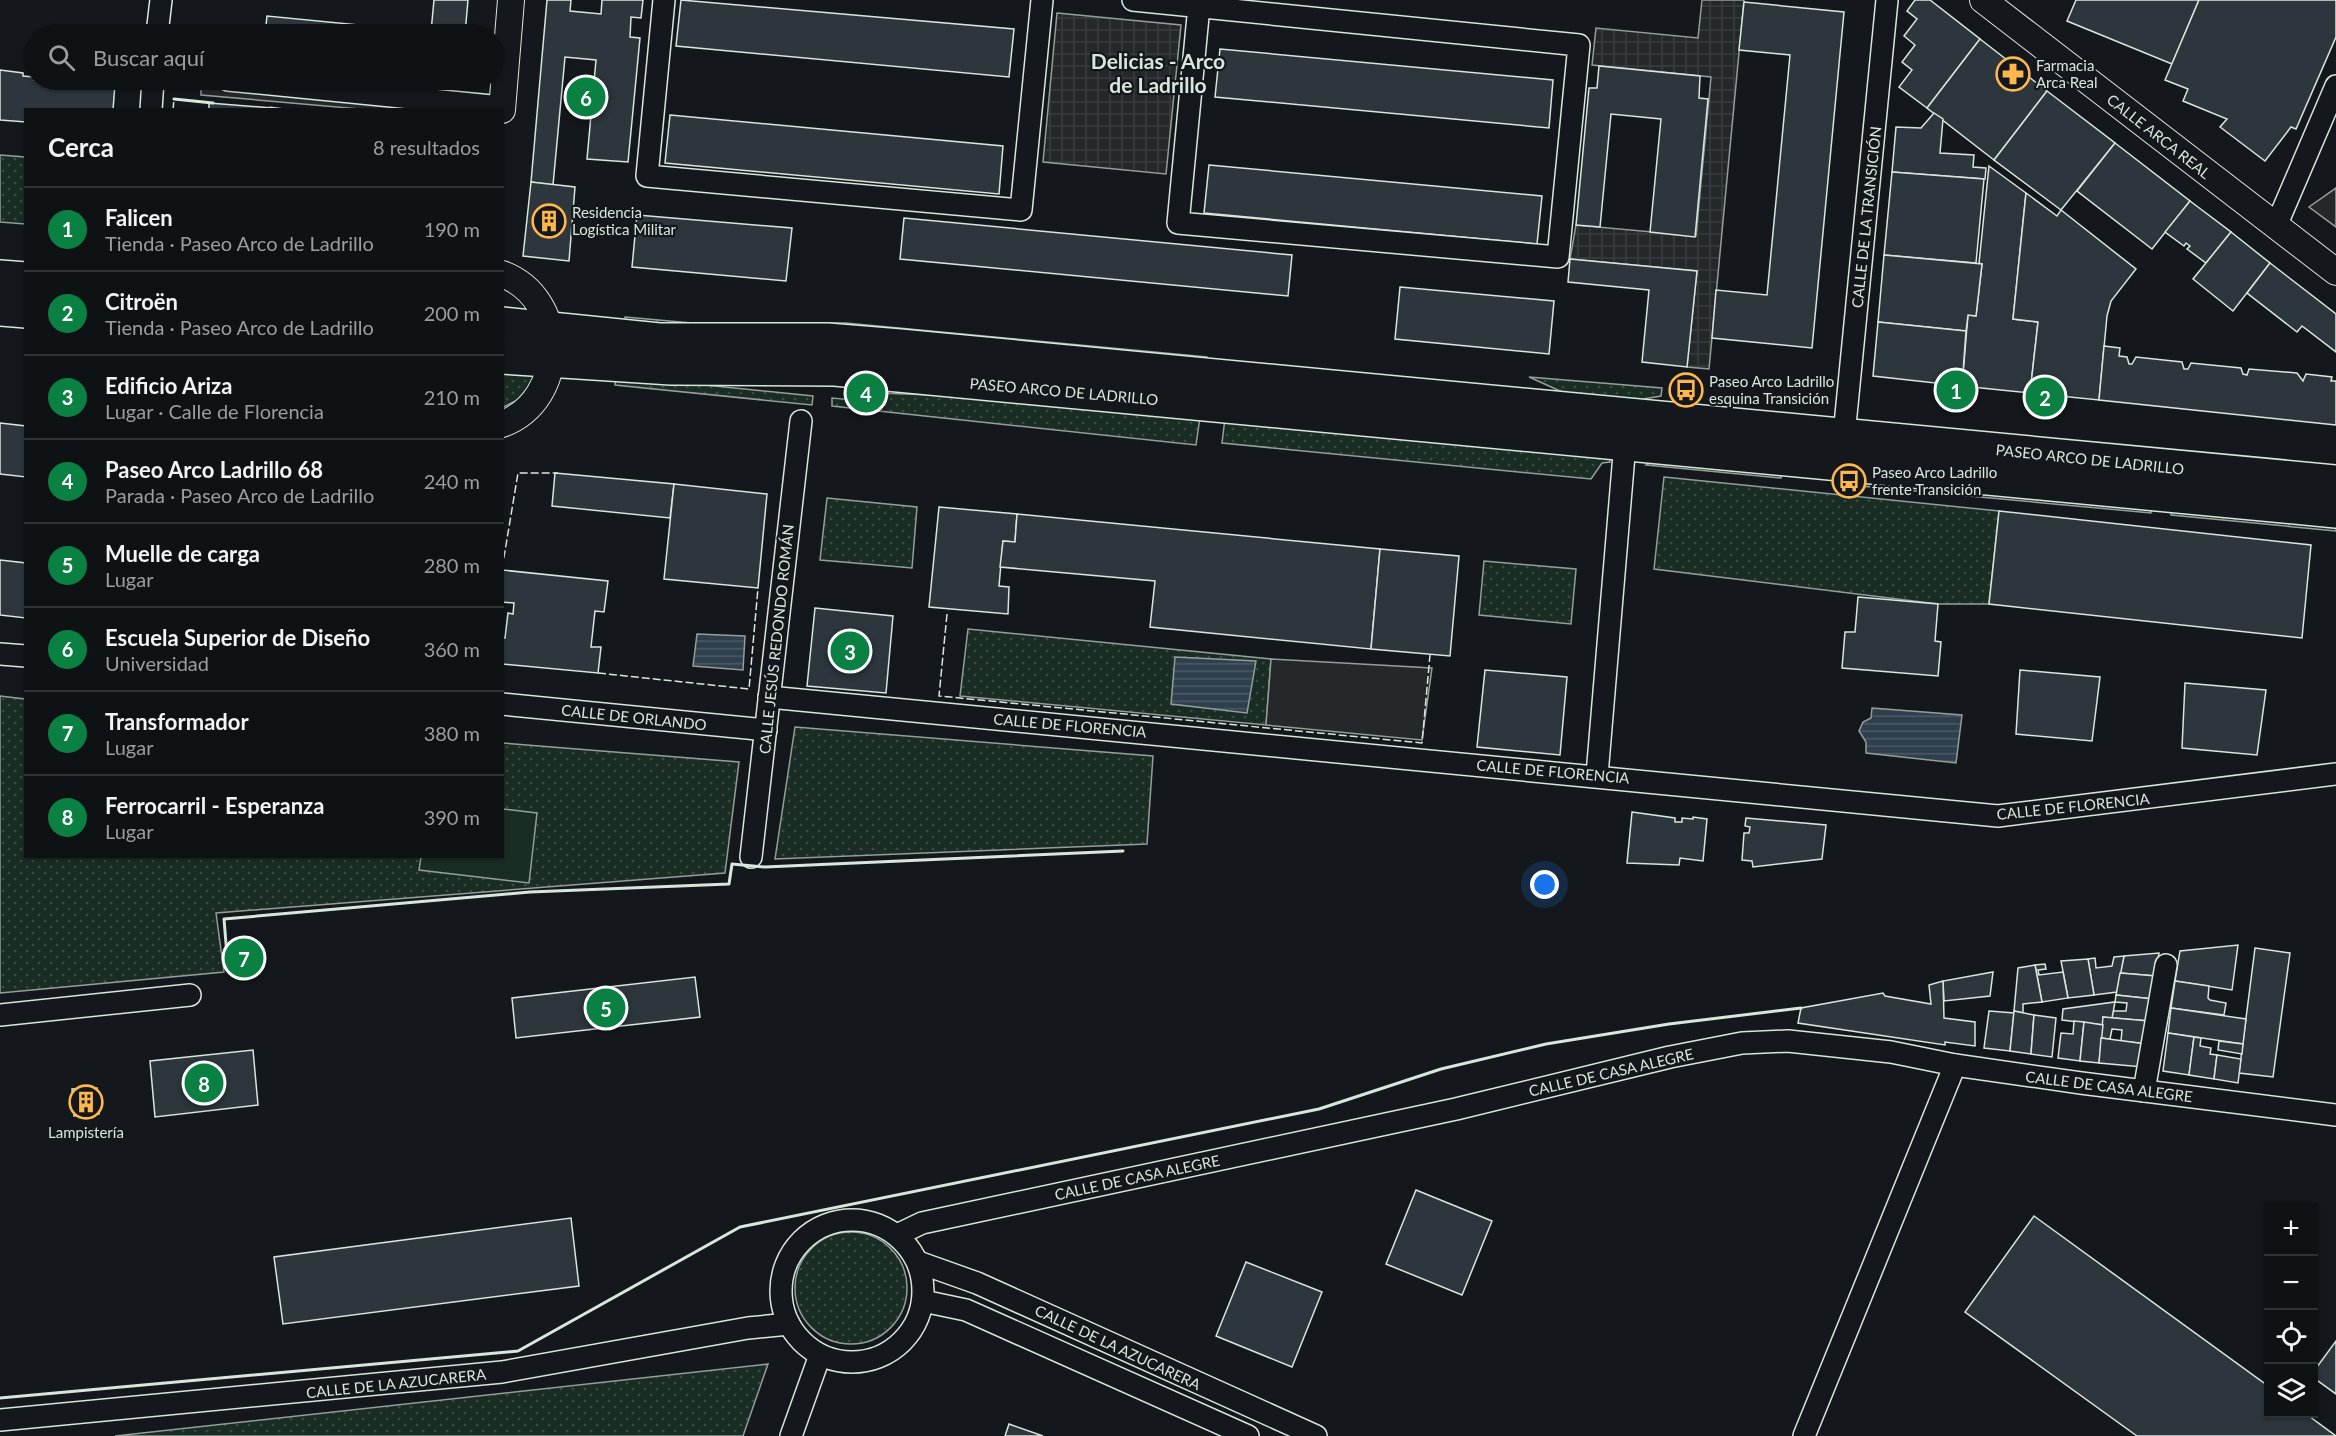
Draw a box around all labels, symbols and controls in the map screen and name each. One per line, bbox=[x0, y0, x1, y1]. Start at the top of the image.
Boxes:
search box bbox=[24, 24, 504, 90]
icon: search bbox=[45, 41, 78, 74]
text: Buscar aquí bbox=[93, 44, 204, 71]
district label: Delicias - Arco de Ladrillo bbox=[1091, 48, 1225, 97]
pharmacy icon: Farmacia Arca Real bbox=[1995, 56, 2031, 92]
place label: Farmacia Arca Real bbox=[2036, 56, 2098, 91]
pin: 6 bbox=[566, 74, 606, 120]
street label: CALLE ARCA REAL bbox=[2104, 90, 2215, 182]
street label: CALLE DE LA TRANSICIÓN bbox=[1848, 125, 1884, 309]
text: Cerca bbox=[48, 131, 114, 163]
text: 8 resultados bbox=[373, 135, 480, 159]
building icon: Residencia Logística Militar bbox=[531, 203, 567, 239]
place label: Residencia Logística Militar bbox=[572, 203, 677, 238]
text: Falicen bbox=[105, 204, 173, 231]
text: 1 bbox=[62, 217, 73, 241]
text: 190 m bbox=[424, 217, 480, 241]
text: Tienda · Paseo Arco de Ladrillo bbox=[105, 231, 374, 255]
text: Citroën bbox=[105, 288, 178, 315]
text: 2 bbox=[62, 301, 73, 325]
text: 200 m bbox=[424, 301, 480, 325]
text: Tienda · Paseo Arco de Ladrillo bbox=[105, 315, 374, 339]
pin: 1 bbox=[1936, 368, 1976, 412]
pin: 4 bbox=[846, 370, 886, 416]
text: Edificio Ariza bbox=[105, 372, 232, 399]
bus stop icon: Paseo Arco Ladrillo esquina Transición bbox=[1668, 372, 1704, 408]
place label: Paseo Arco Ladrillo esquina Transición bbox=[1709, 372, 1834, 407]
street label: PASEO ARCO DE LADRILLO bbox=[969, 374, 1159, 408]
pin: 2 bbox=[2026, 374, 2064, 420]
text: 3 bbox=[62, 385, 73, 409]
text: 210 m bbox=[424, 385, 480, 409]
text: Lugar · Calle de Florencia bbox=[105, 399, 324, 423]
street label: PASEO ARCO DE LADRILLO bbox=[1995, 440, 2185, 478]
text: Paseo Arco Ladrillo 68 bbox=[105, 456, 323, 483]
bus stop icon: Paseo Arco Ladrillo frente Transición bbox=[1831, 463, 1867, 499]
place label: Paseo Arco Ladrillo frente Transición bbox=[1872, 463, 1997, 498]
text: 4 bbox=[62, 469, 73, 493]
text: 240 m bbox=[424, 469, 480, 493]
text: Parada · Paseo Arco de Ladrillo bbox=[105, 483, 374, 507]
street label: CALLE JESÚS REDONDO ROMÁN bbox=[755, 523, 797, 755]
text: Muelle de carga bbox=[105, 540, 260, 567]
text: 5 bbox=[62, 553, 73, 577]
text: 280 m bbox=[424, 553, 480, 577]
text: Lugar bbox=[105, 567, 153, 591]
text: Escuela Superior de Diseño bbox=[105, 624, 370, 651]
pin: 3 bbox=[830, 628, 870, 674]
text: 6 bbox=[62, 637, 73, 661]
text: 360 m bbox=[424, 637, 480, 661]
text: Universidad bbox=[105, 651, 209, 675]
street label: CALLE DE ORLANDO bbox=[560, 700, 708, 734]
text: Transformador bbox=[105, 708, 249, 735]
street label: CALLE DE FLORENCIA bbox=[993, 709, 1148, 741]
text: 7 bbox=[62, 721, 73, 745]
text: 380 m bbox=[424, 721, 480, 745]
text: Lugar bbox=[105, 735, 153, 759]
street label: CALLE DE FLORENCIA bbox=[1476, 755, 1631, 787]
street label: CALLE DE FLORENCIA bbox=[1996, 789, 2151, 823]
text: Ferrocarril - Esperanza bbox=[105, 792, 324, 819]
text: 8 bbox=[62, 805, 73, 829]
text: 390 m bbox=[424, 805, 480, 829]
text: Lugar bbox=[105, 819, 153, 843]
your location bbox=[1530, 870, 1559, 899]
pin: 7 bbox=[224, 936, 264, 980]
pin: 5 bbox=[586, 986, 626, 1030]
street label: CALLE DE CASA ALEGRE bbox=[1527, 1044, 1695, 1100]
pin: 8 bbox=[184, 1060, 224, 1106]
street label: CALLE DE CASA ALEGRE bbox=[2024, 1067, 2194, 1105]
building icon: Lampistería bbox=[68, 1084, 104, 1120]
place label: Lampistería bbox=[48, 1123, 124, 1141]
street label: CALLE DE CASA ALEGRE bbox=[1053, 1151, 1221, 1203]
map controls bbox=[2264, 1202, 2318, 1418]
button: + bbox=[2264, 1202, 2318, 1256]
button: − bbox=[2264, 1256, 2318, 1310]
street label: CALLE DE LA AZUCARERA bbox=[1032, 1301, 1204, 1394]
button: locate bbox=[2264, 1310, 2318, 1364]
button: layers bbox=[2264, 1364, 2318, 1418]
street label: CALLE DE LA AZUCARERA bbox=[305, 1365, 488, 1401]

